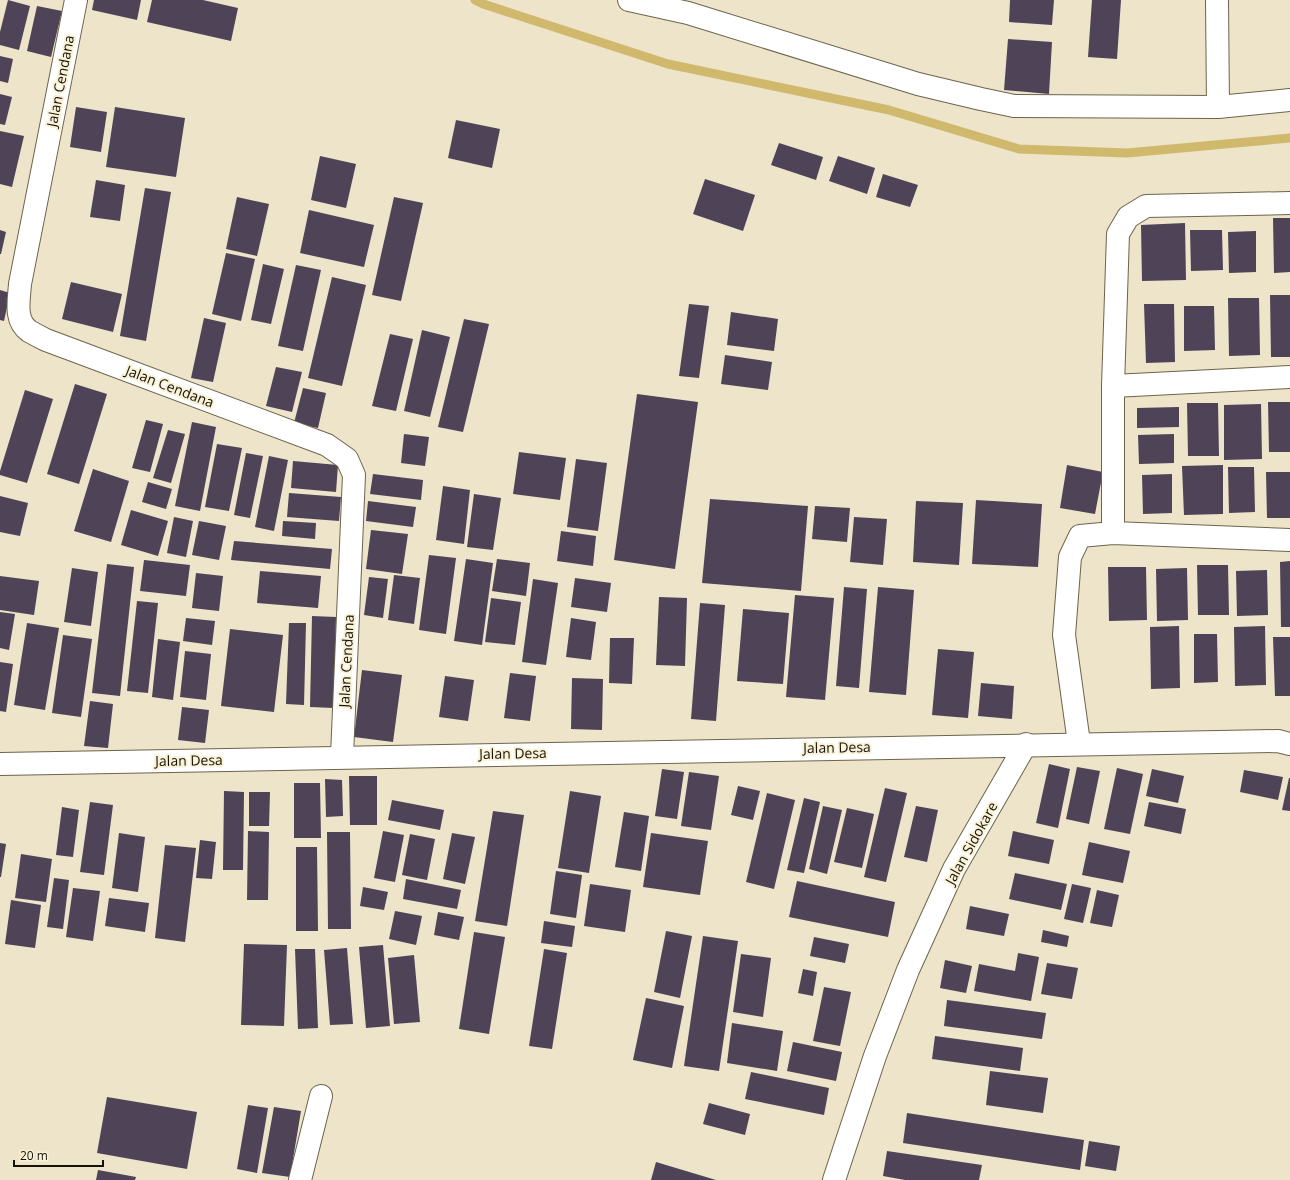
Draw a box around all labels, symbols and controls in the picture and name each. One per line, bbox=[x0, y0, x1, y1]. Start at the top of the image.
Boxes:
street label: Jalan Cendana bbox=[41, 34, 78, 130]
street label: Jalan Cendana bbox=[121, 360, 217, 412]
street label: Jalan Cendana bbox=[334, 614, 358, 710]
street label: Jalan Desa bbox=[801, 737, 871, 757]
street label: Jalan Desa bbox=[477, 743, 547, 763]
street label: Jalan Desa bbox=[153, 750, 223, 770]
street label: Jalan Sidokare bbox=[939, 798, 1002, 890]
scale bar bbox=[14, 1142, 103, 1168]
text: 20 m bbox=[20, 1147, 48, 1164]

